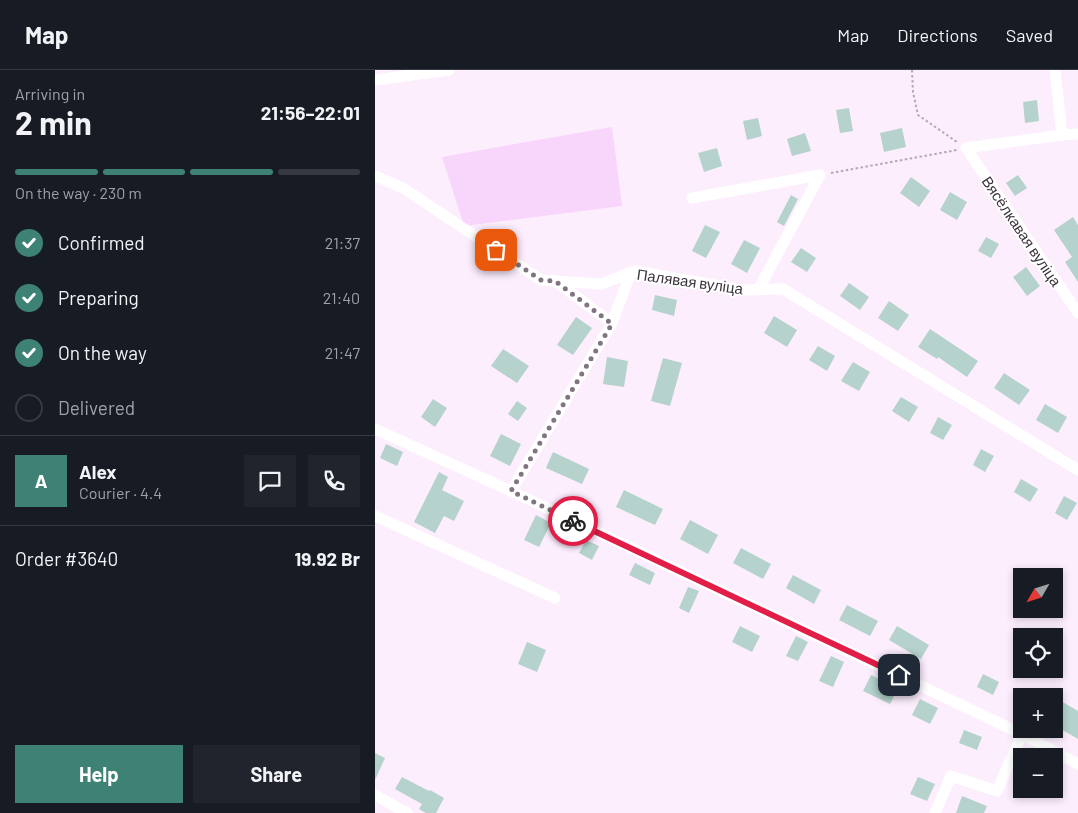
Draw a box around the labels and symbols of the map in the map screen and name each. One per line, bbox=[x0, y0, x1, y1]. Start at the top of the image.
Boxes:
street label: Вясёлкавая вуліца bbox=[979, 173, 1066, 290]
pin bbox=[475, 229, 517, 271]
street label: Палявая вуліца bbox=[636, 265, 745, 297]
courier bbox=[548, 496, 598, 546]
north arrow bbox=[1013, 568, 1063, 618]
pin bbox=[878, 654, 920, 696]

